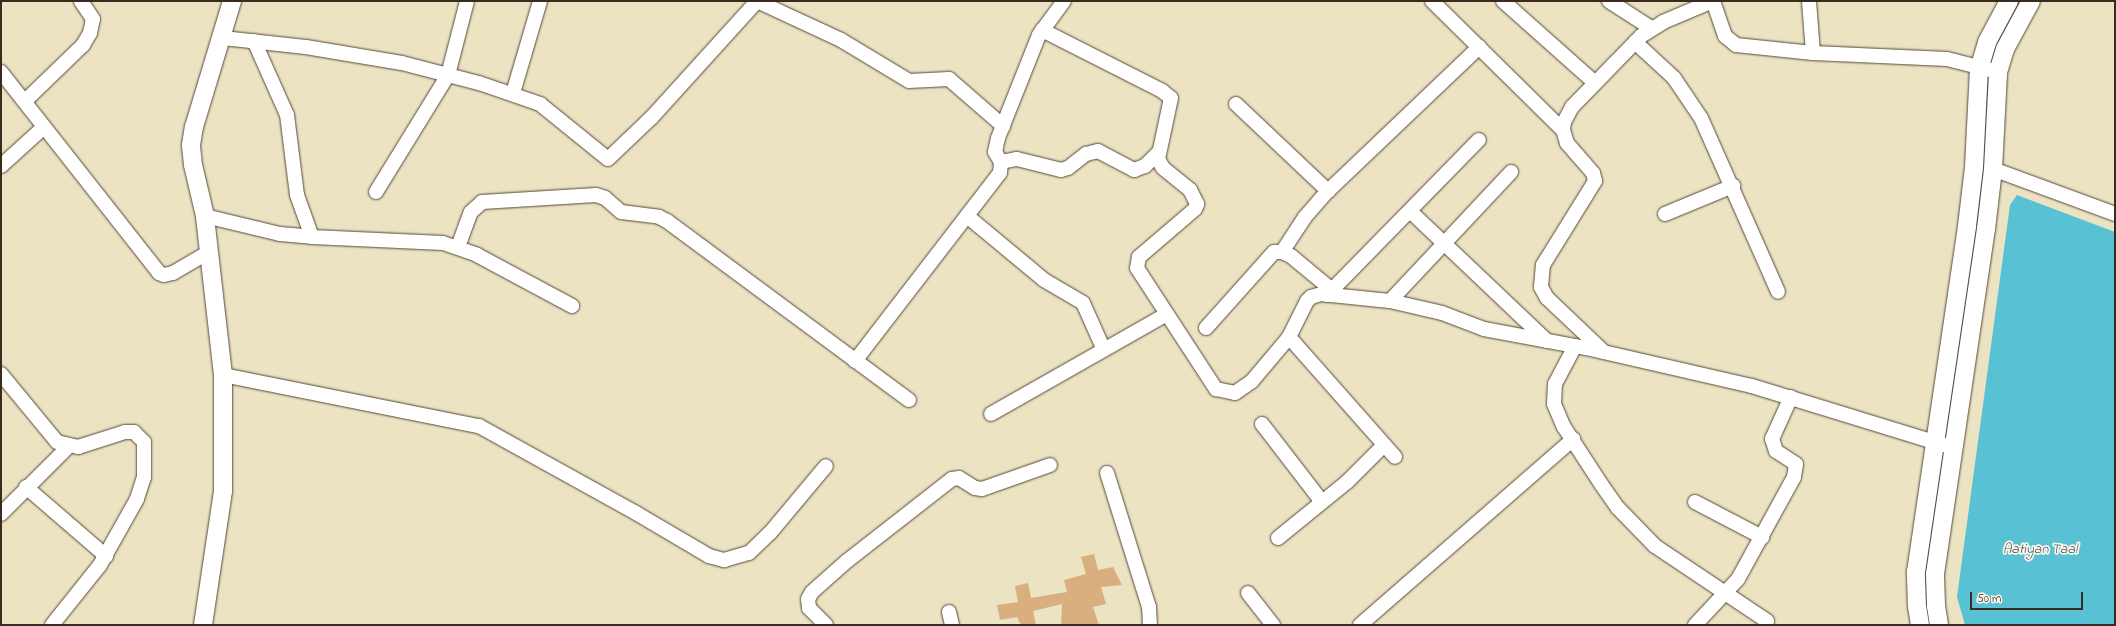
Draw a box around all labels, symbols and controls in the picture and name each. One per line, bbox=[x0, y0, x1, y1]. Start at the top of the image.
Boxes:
water label: Aatiyan Taal bbox=[2003, 542, 2077, 558]
scale bar bbox=[1972, 584, 2085, 610]
text: 50 m bbox=[1977, 590, 2001, 608]

